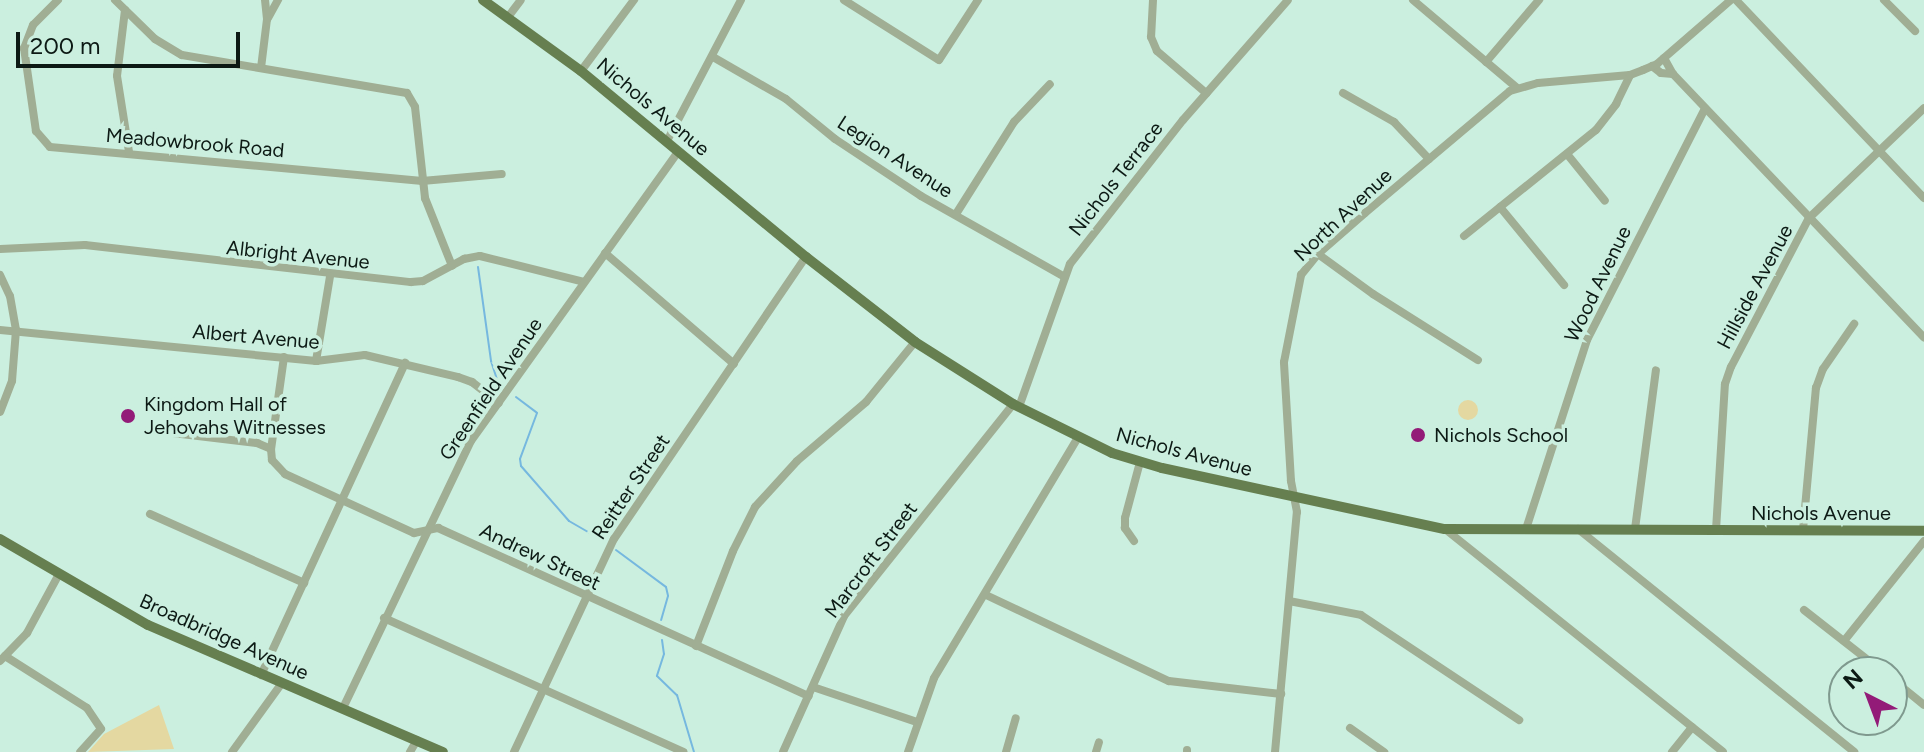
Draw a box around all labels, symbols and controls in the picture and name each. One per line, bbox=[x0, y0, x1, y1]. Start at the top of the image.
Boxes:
scale bar bbox=[20, 16, 244, 66]
text: 200 m bbox=[30, 31, 101, 60]
street label: Nichols Avenue bbox=[592, 53, 714, 161]
street label: Legion Avenue bbox=[833, 111, 957, 203]
street label: Nichols Terrace bbox=[1064, 117, 1168, 241]
street label: Meadowbrook Road bbox=[105, 123, 285, 163]
street label: North Avenue bbox=[1289, 164, 1397, 266]
street label: Hillside Avenue bbox=[1712, 221, 1798, 353]
street label: Wood Avenue bbox=[1560, 222, 1636, 346]
street label: Albright Avenue bbox=[225, 236, 371, 274]
street label: Greenfield Avenue bbox=[434, 313, 548, 465]
street label: Albert Avenue bbox=[191, 319, 321, 355]
place label: Kingdom Hall of Jehovahs Witnesses bbox=[144, 392, 326, 439]
marker: Kingdom Hall of Jehovahs Witnesses bbox=[119, 407, 137, 425]
street label: Nichols Avenue bbox=[1113, 422, 1255, 482]
place label: Nichols School bbox=[1434, 423, 1568, 447]
marker: Nichols School bbox=[1409, 426, 1427, 444]
street label: Reitter Street bbox=[587, 430, 675, 544]
street label: Marcroft Street bbox=[820, 497, 922, 623]
street label: Nichols Avenue bbox=[1751, 501, 1891, 525]
street label: Andrew Street bbox=[476, 519, 604, 595]
street label: Broadbridge Avenue bbox=[136, 589, 312, 685]
north arrow bbox=[1828, 656, 1908, 736]
text: N bbox=[1838, 664, 1868, 695]

